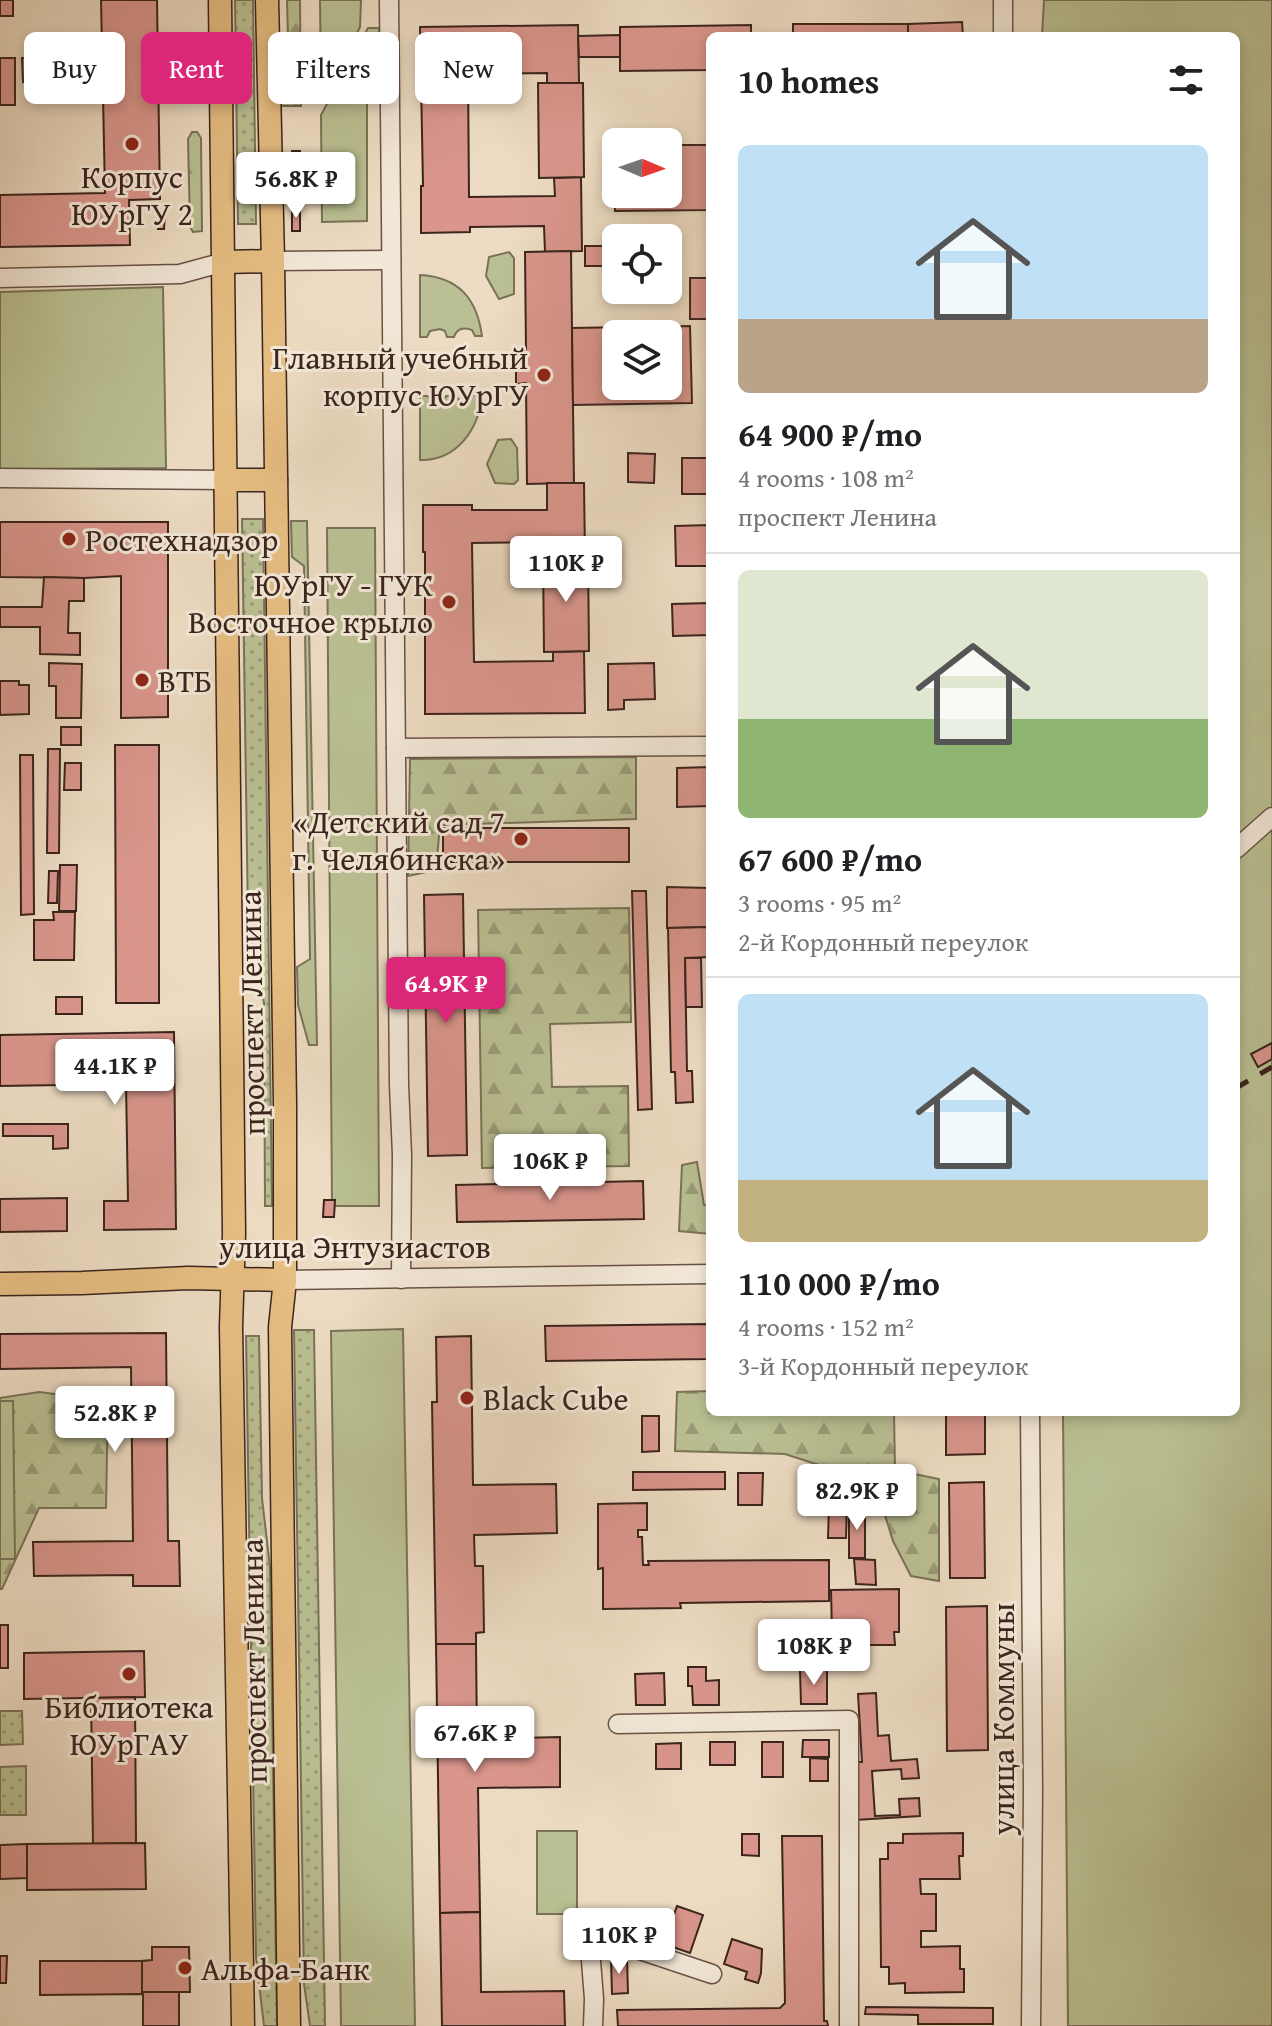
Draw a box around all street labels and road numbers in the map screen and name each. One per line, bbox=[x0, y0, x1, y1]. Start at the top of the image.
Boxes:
street label: проспект Ленина bbox=[225, 889, 277, 1136]
street label: улица Энтузиастов bbox=[218, 1223, 491, 1270]
street label: проспект Ленина bbox=[227, 1537, 279, 1784]
street label: улица Коммуны bbox=[979, 1603, 1026, 1836]

